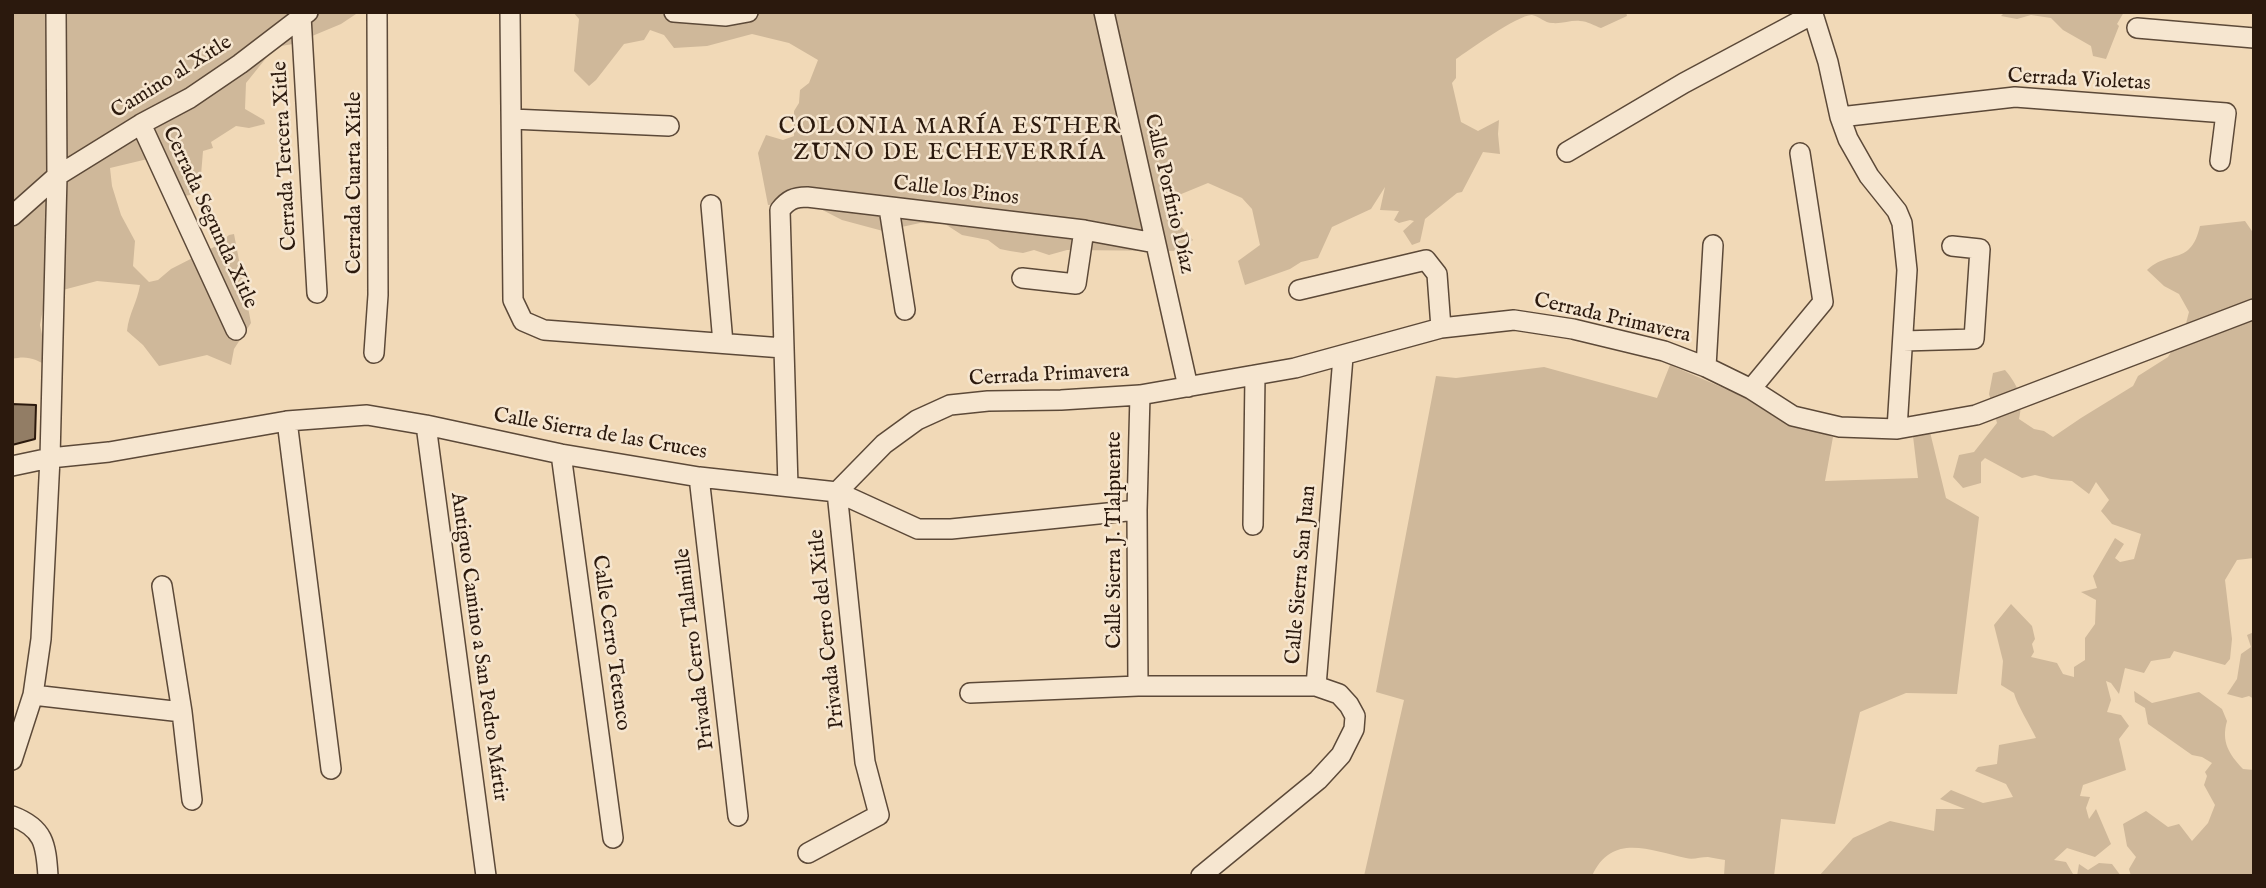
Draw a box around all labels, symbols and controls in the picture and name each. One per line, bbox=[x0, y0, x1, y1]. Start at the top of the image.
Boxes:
street label: Camino al Xitle bbox=[107, 31, 237, 125]
street label: Cerrada Tercera Xitle bbox=[268, 61, 304, 251]
street label: Cerrada Violetas bbox=[2007, 65, 2151, 97]
street label: Cerrada Cuarta Xitle bbox=[343, 92, 369, 274]
street label: Calle Porfirio Díaz bbox=[1137, 112, 1199, 276]
district label: COLONIA MARÍA ESTHER ZUNO DE ECHEVERRÍA bbox=[781, 114, 1119, 168]
street label: Cerrada Segunda Xitle bbox=[156, 123, 262, 313]
street label: Calle los Pinos bbox=[892, 172, 1020, 212]
street label: Cerrada Primavera bbox=[1531, 289, 1693, 349]
street label: Cerrada Primavera bbox=[968, 359, 1130, 393]
street label: Calle Sierra de las Cruces bbox=[491, 404, 709, 466]
street label: Calle Sierra J. Tlalpuente bbox=[1103, 431, 1129, 649]
street label: Calle Sierra San Juan bbox=[1282, 484, 1322, 666]
street label: Antiguo Camino a San Pedro Mártir bbox=[444, 491, 512, 803]
street label: Privada Cerro del Xitle bbox=[805, 528, 851, 730]
street label: Privada Cerro Tlalmille bbox=[671, 547, 721, 751]
street label: Calle Cerro Tetenco bbox=[585, 554, 635, 732]

